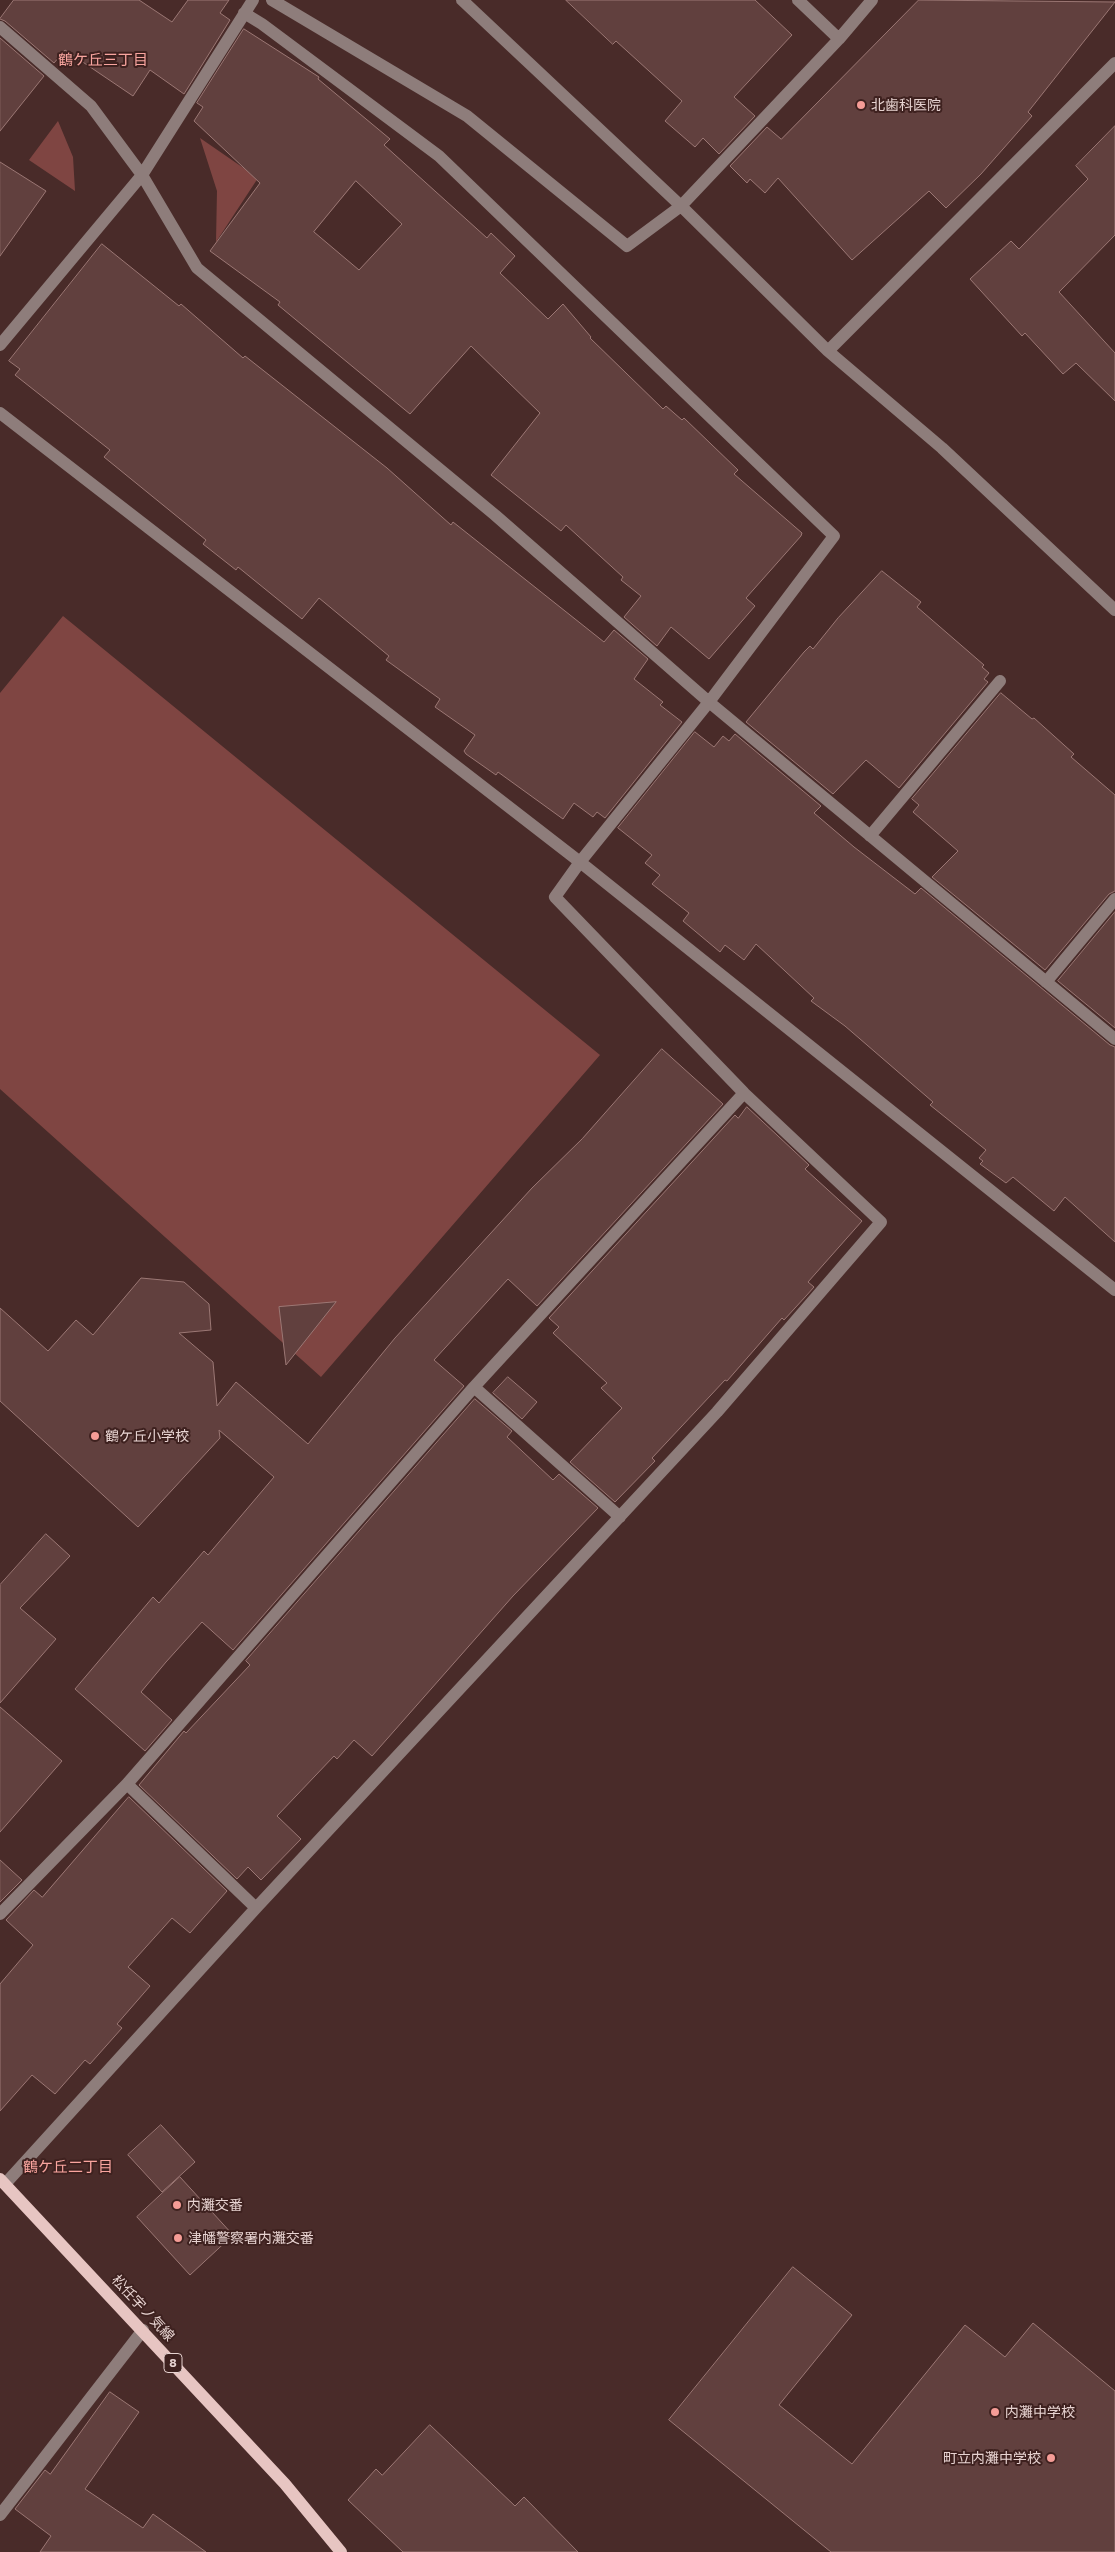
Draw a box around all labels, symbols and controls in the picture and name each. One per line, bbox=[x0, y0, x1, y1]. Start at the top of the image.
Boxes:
district label: 鶴ケ丘三丁目 bbox=[58, 51, 148, 69]
place label: 北歯科医院 bbox=[871, 97, 941, 113]
marker: 北歯科医院 bbox=[855, 99, 867, 111]
place label: 鶴ケ丘小学校 bbox=[105, 1428, 189, 1444]
marker: 鶴ケ丘小学校 bbox=[89, 1430, 101, 1442]
district label: 鶴ケ丘二丁目 bbox=[23, 2158, 113, 2176]
place label: 内灘交番 bbox=[187, 2197, 243, 2213]
marker: 内灘交番 bbox=[171, 2199, 183, 2211]
place label: 津幡警察署内灘交番 bbox=[188, 2230, 314, 2246]
marker: 津幡警察署内灘交番 bbox=[172, 2232, 184, 2244]
street label: 松任宇ノ気線 bbox=[108, 2272, 178, 2344]
road number: 8 bbox=[164, 2354, 182, 2372]
place label: 内灘中学校 bbox=[1005, 2404, 1075, 2420]
marker: 内灘中学校 bbox=[989, 2406, 1001, 2418]
place label: 町立内灘中学校 bbox=[943, 2450, 1041, 2466]
marker: 町立内灘中学校 bbox=[1045, 2452, 1057, 2464]

